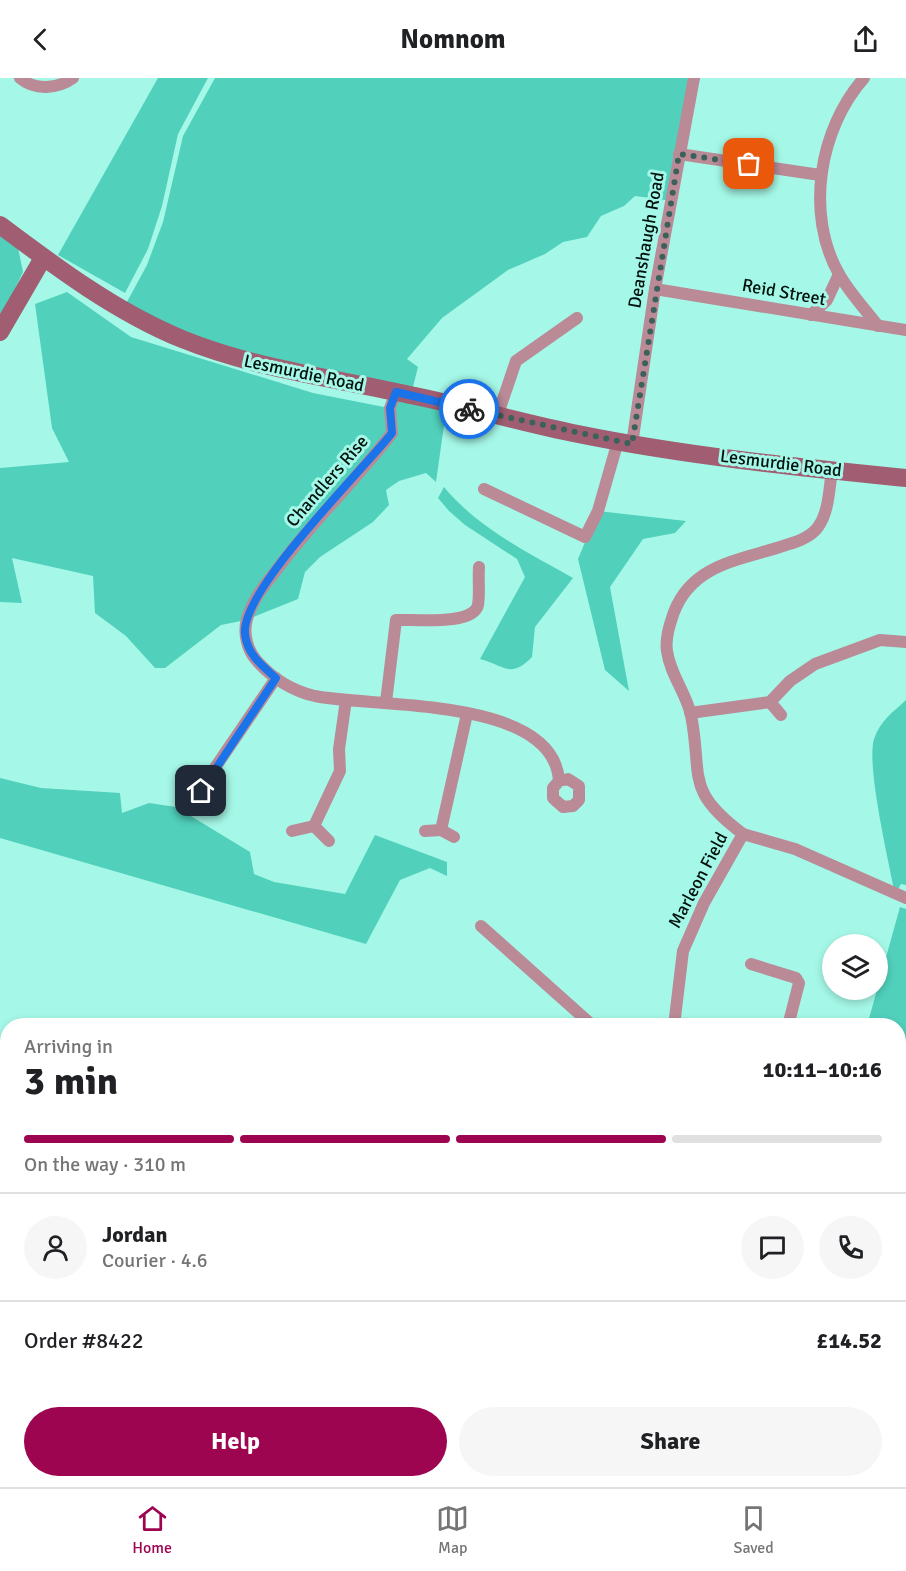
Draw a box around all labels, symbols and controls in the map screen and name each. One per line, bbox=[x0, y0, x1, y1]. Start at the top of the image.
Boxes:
icon: back bbox=[24, 23, 57, 56]
text: Nomnom bbox=[400, 23, 506, 56]
icon: share bbox=[849, 23, 882, 56]
pin bbox=[723, 138, 774, 189]
icon: bag bbox=[732, 147, 765, 180]
street label: Deanshaugh Road bbox=[623, 170, 669, 310]
street label: Reid Street bbox=[740, 274, 828, 310]
street label: Lesmurdie Road bbox=[242, 350, 366, 396]
courier bbox=[439, 379, 499, 439]
icon: bike bbox=[453, 393, 486, 426]
street label: Chandlers Rise bbox=[281, 431, 373, 531]
street label: Lesmurdie Road bbox=[719, 445, 843, 481]
pin bbox=[175, 765, 226, 816]
icon: home bbox=[184, 774, 217, 807]
street label: Marleon Field bbox=[664, 828, 732, 932]
map controls bbox=[822, 934, 888, 1000]
button: layers bbox=[822, 934, 888, 1000]
text: Arriving in bbox=[24, 1034, 113, 1059]
text: 10:11–10:16 bbox=[763, 1056, 882, 1083]
text: 3 min bbox=[24, 1057, 118, 1105]
text: On the way · 310 m bbox=[24, 1152, 186, 1177]
button: person bbox=[24, 1216, 87, 1279]
button: chat bbox=[741, 1216, 804, 1279]
button: phone bbox=[819, 1216, 882, 1279]
text: Jordan bbox=[102, 1221, 168, 1248]
text: Courier · 4.6 bbox=[102, 1248, 208, 1273]
text: Order #8422 bbox=[24, 1327, 144, 1354]
text: £14.52 bbox=[816, 1327, 882, 1354]
button: Help bbox=[24, 1407, 447, 1476]
button: Share bbox=[459, 1407, 882, 1476]
tab: Home bbox=[132, 1502, 172, 1558]
tab: Map bbox=[436, 1502, 469, 1558]
tab: Saved bbox=[734, 1502, 774, 1558]

